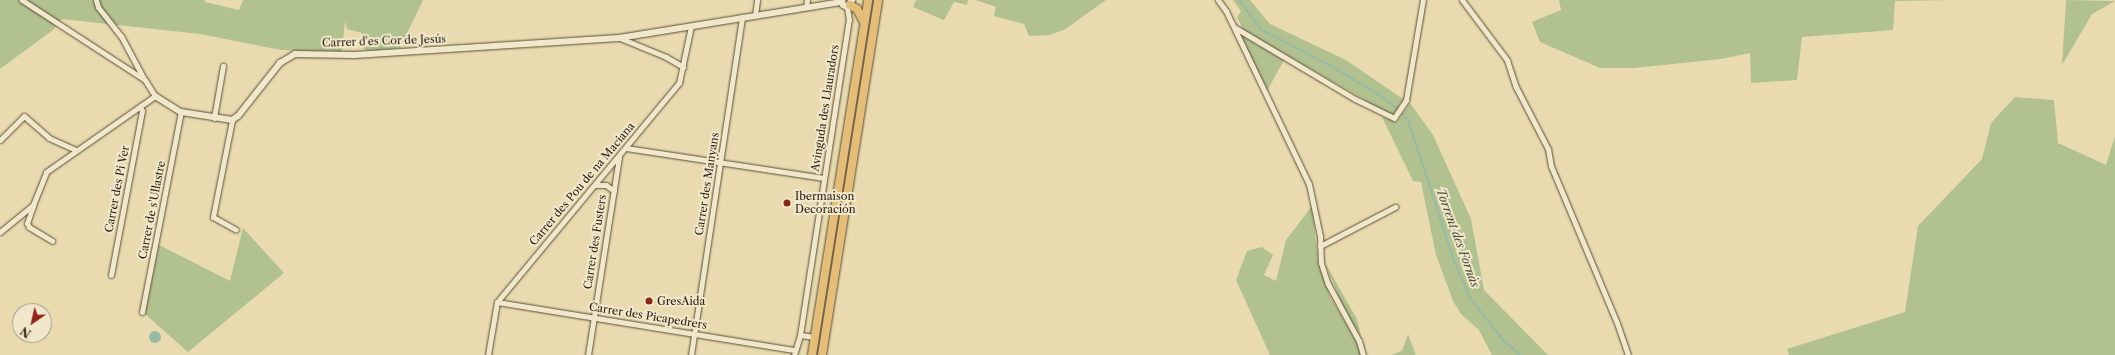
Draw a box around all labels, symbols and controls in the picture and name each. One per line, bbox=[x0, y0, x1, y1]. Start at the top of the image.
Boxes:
street label: Carrer d'es Cor de Jesús bbox=[322, 32, 446, 50]
street label: Avinguda des Llauradors bbox=[808, 43, 842, 173]
street label: Carrer des Pou de na Maciana bbox=[526, 120, 638, 248]
street label: Carrer des Manyans bbox=[692, 131, 722, 237]
street label: Carrer des Pi Ver bbox=[102, 144, 132, 234]
street label: Carrer de s'Ullastre bbox=[136, 160, 168, 260]
water label: Torrent des Fornàs bbox=[1433, 187, 1483, 289]
place label: Ibermaison Decoración bbox=[795, 190, 856, 216]
street label: Carrer des Fusters bbox=[581, 194, 609, 290]
marker: Ibermaison Decoración bbox=[782, 198, 792, 208]
place label: GresAida bbox=[657, 294, 705, 308]
marker: GresAida bbox=[644, 296, 654, 306]
street label: Carrer des Picapedrers bbox=[588, 300, 708, 332]
north arrow bbox=[12, 303, 52, 343]
text: N bbox=[18, 324, 34, 341]

